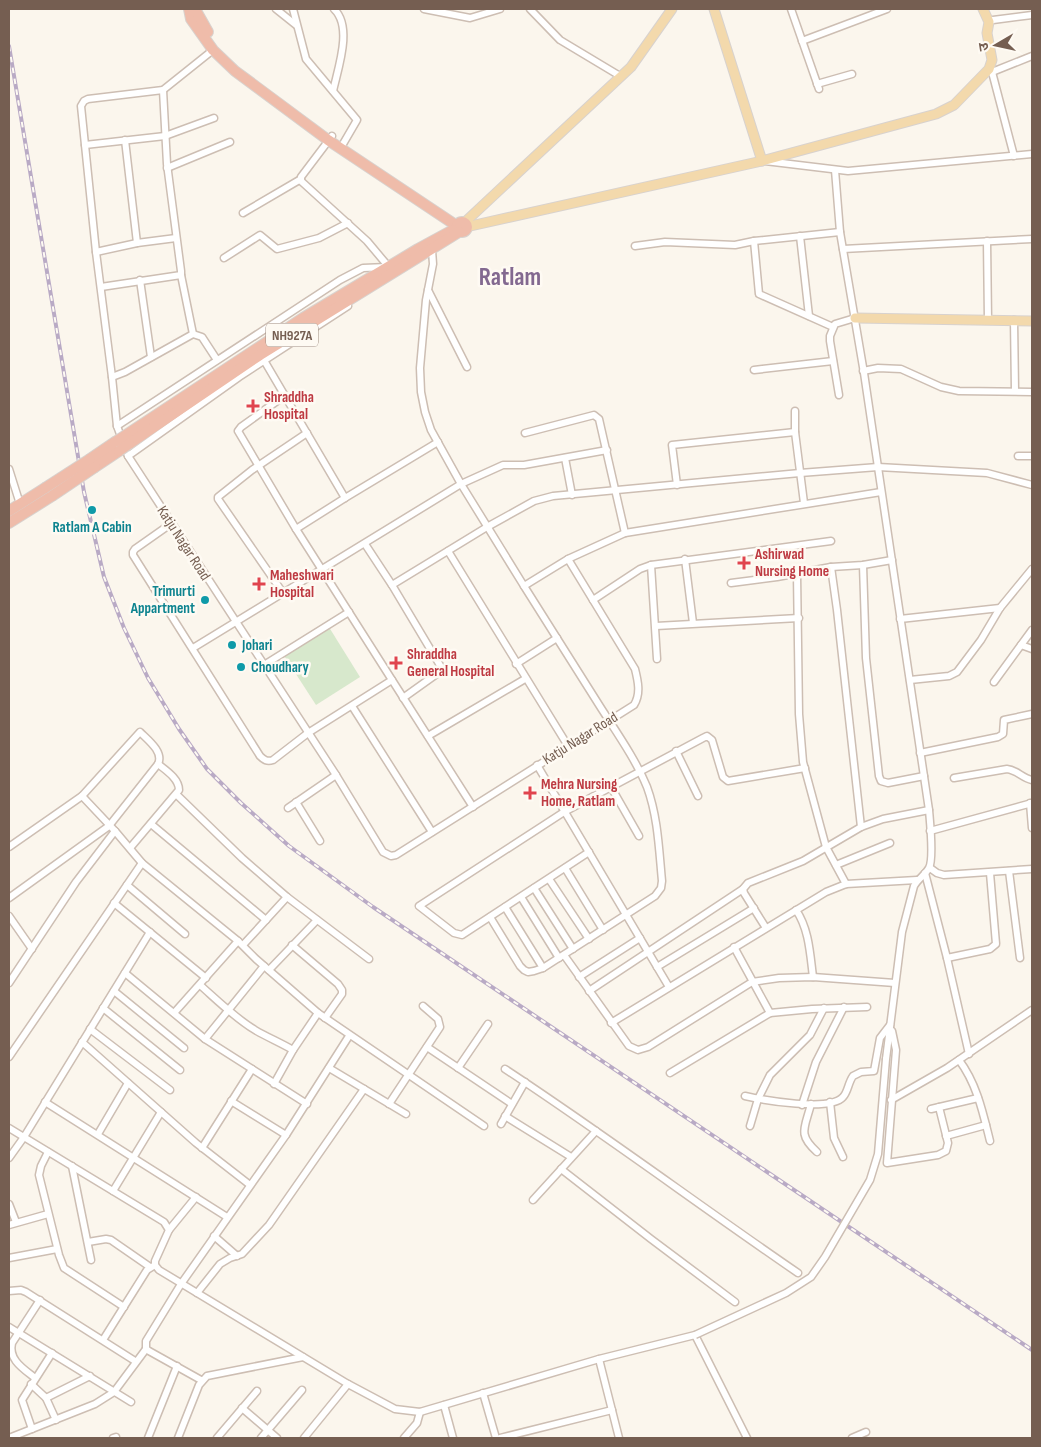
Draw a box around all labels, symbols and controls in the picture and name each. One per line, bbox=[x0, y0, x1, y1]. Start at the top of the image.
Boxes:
north arrow bbox=[971, 20, 1021, 70]
text: उ bbox=[974, 41, 993, 52]
district label: Ratlam bbox=[479, 262, 541, 293]
road number: NH927A bbox=[266, 324, 318, 346]
place label: Shraddha Hospital bbox=[264, 388, 314, 424]
marker: Shraddha Hospital bbox=[246, 399, 260, 413]
street label: Katju Nagar Road bbox=[152, 502, 215, 584]
marker: Ratlam A Cabin bbox=[86, 504, 98, 516]
place label: Ratlam A Cabin bbox=[52, 518, 132, 537]
place label: Ashirwad Nursing Home bbox=[754, 545, 829, 581]
marker: Ashirwad Nursing Home bbox=[737, 556, 751, 570]
place label: Maheshwari Hospital bbox=[270, 566, 334, 602]
marker: Maheshwari Hospital bbox=[252, 577, 266, 591]
place label: Trimurti Appartment bbox=[130, 582, 195, 618]
marker: Trimurti Appartment bbox=[199, 594, 211, 606]
place label: Johari bbox=[241, 636, 272, 655]
marker: Johari bbox=[226, 639, 238, 651]
place label: Shraddha General Hospital bbox=[407, 645, 494, 681]
marker: Shraddha General Hospital bbox=[389, 656, 403, 670]
place label: Choudhary bbox=[251, 658, 310, 677]
marker: Choudhary bbox=[235, 661, 247, 673]
street label: Katju Nagar Road bbox=[539, 708, 621, 769]
place label: Mehra Nursing Home, Ratlam bbox=[541, 775, 618, 811]
marker: Mehra Nursing Home, Ratlam bbox=[523, 786, 537, 800]

